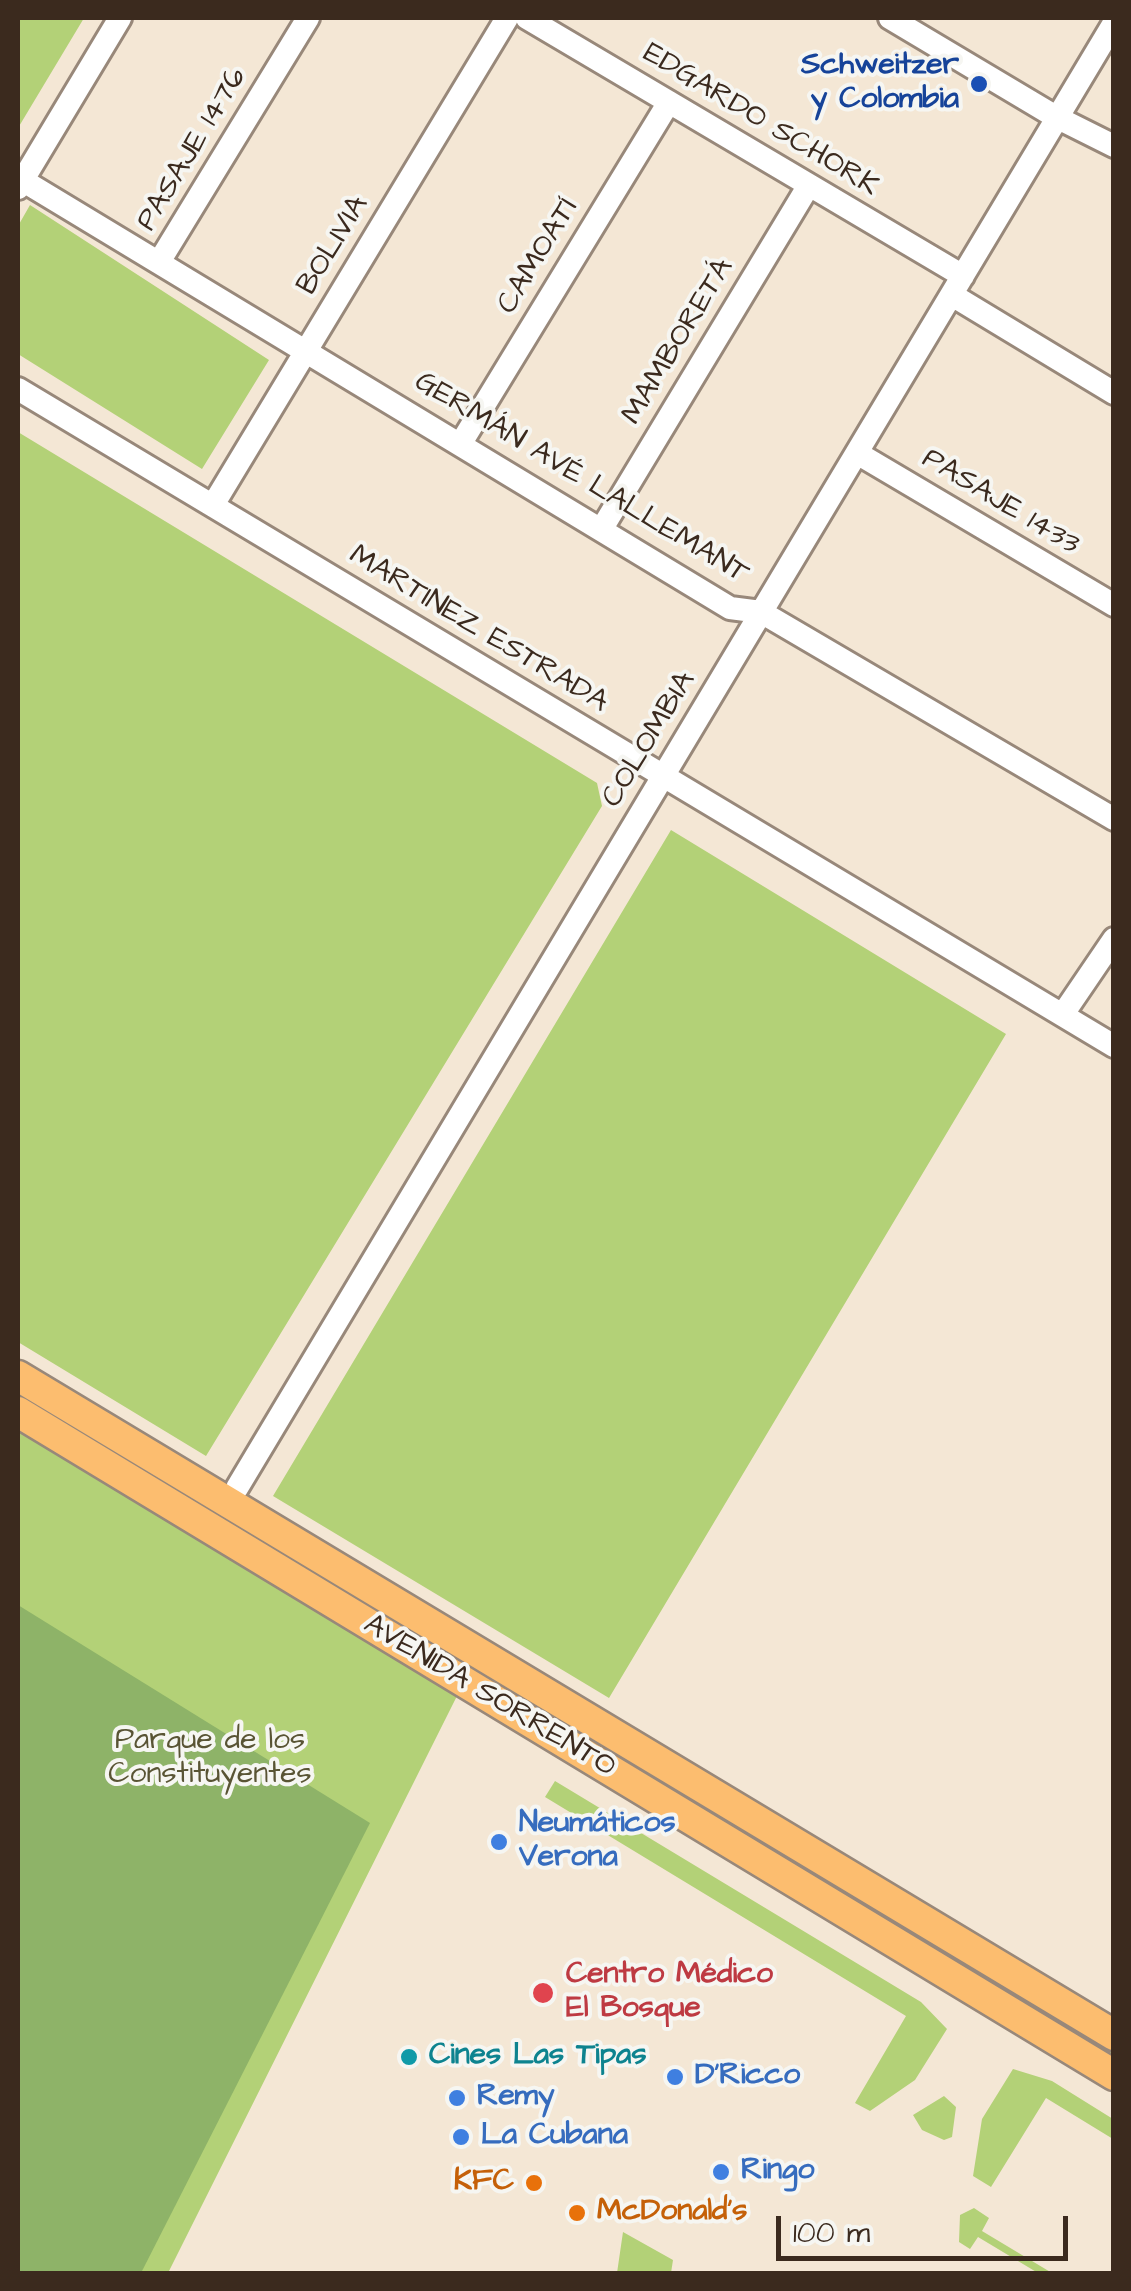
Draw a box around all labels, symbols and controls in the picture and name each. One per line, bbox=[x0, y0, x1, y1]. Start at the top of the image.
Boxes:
street label: EDGARDO SCHORK bbox=[636, 36, 884, 206]
place label: Schweitzer y Colombia bbox=[801, 49, 959, 120]
street label: PASAJE 1476 bbox=[130, 62, 256, 238]
marker: Schweitzer y Colombia bbox=[968, 73, 990, 95]
street label: BOLIVIA bbox=[290, 190, 378, 302]
street label: CAMOATÍ bbox=[491, 193, 587, 321]
street label: MAMBORETÁ bbox=[615, 252, 743, 432]
street label: GERMÁN AVÉ LALLEMANT bbox=[407, 365, 755, 593]
street label: PASAJE 1433 bbox=[915, 442, 1085, 564]
street label: MARTINEZ ESTRADA bbox=[342, 538, 614, 722]
street label: COLOMBIA bbox=[595, 666, 705, 814]
street label: AVENIDA SORRENTO bbox=[357, 1608, 621, 1786]
park label: Parque de los Constituyentes bbox=[108, 1724, 312, 1794]
place label: Neumáticos Verona bbox=[519, 1807, 675, 1878]
marker: Neumáticos Verona bbox=[488, 1831, 510, 1853]
place label: Centro Médico El Bosque bbox=[566, 1958, 773, 2028]
marker: Centro Médico El Bosque bbox=[530, 1980, 556, 2006]
place label: Cines Las Tipas bbox=[429, 2039, 646, 2075]
marker: Cines Las Tipas bbox=[398, 2046, 420, 2068]
place label: D'Ricco bbox=[695, 2059, 800, 2095]
marker: D'Ricco bbox=[664, 2066, 686, 2088]
place label: Remy bbox=[477, 2080, 554, 2116]
marker: Remy bbox=[446, 2087, 468, 2109]
place label: La Cubana bbox=[481, 2119, 628, 2155]
marker: La Cubana bbox=[450, 2126, 472, 2148]
place label: Ringo bbox=[741, 2154, 814, 2190]
marker: Ringo bbox=[710, 2161, 732, 2183]
place label: KFC bbox=[454, 2165, 514, 2201]
marker: KFC bbox=[523, 2172, 545, 2194]
place label: McDonald's bbox=[597, 2195, 747, 2231]
scale bar bbox=[781, 2196, 1074, 2258]
marker: McDonald's bbox=[566, 2202, 588, 2224]
text: 100 m bbox=[793, 2212, 870, 2254]

